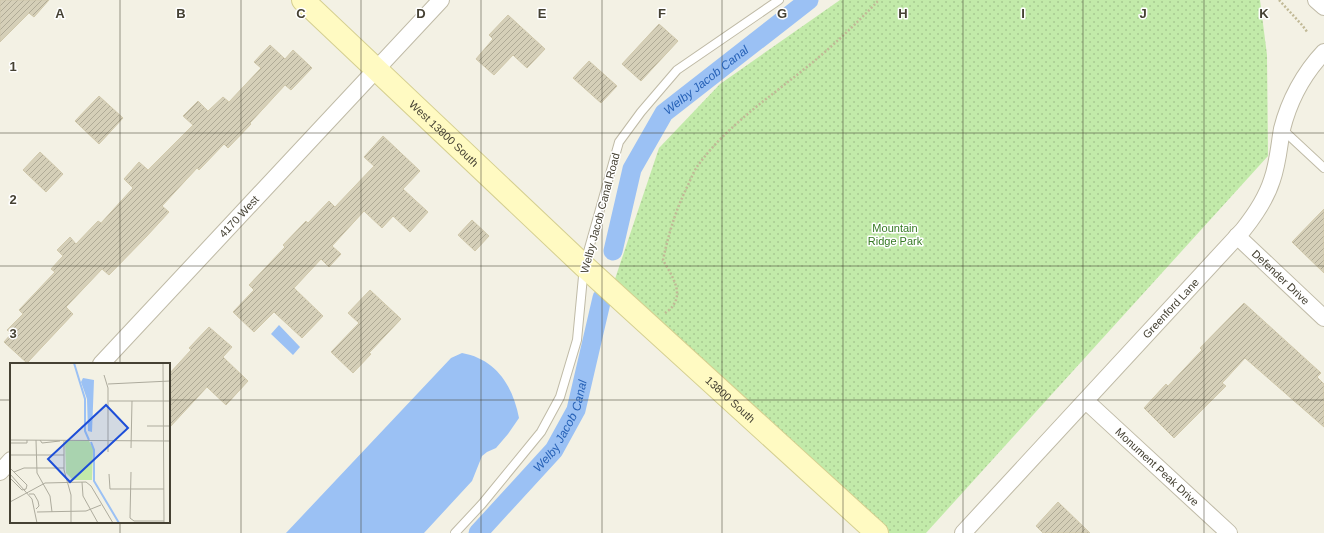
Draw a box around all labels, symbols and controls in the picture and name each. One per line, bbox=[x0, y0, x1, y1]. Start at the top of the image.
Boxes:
text: A bbox=[55, 6, 65, 21]
text: B bbox=[176, 6, 186, 21]
text: C bbox=[296, 6, 306, 21]
text: D bbox=[416, 6, 426, 21]
text: E bbox=[538, 6, 547, 21]
text: F bbox=[658, 6, 666, 21]
text: G bbox=[777, 6, 787, 21]
text: H bbox=[898, 6, 908, 21]
text: I bbox=[1021, 6, 1025, 21]
text: J bbox=[1139, 6, 1147, 21]
text: K bbox=[1259, 6, 1269, 21]
water label: Welby Jacob Canal bbox=[661, 43, 751, 117]
text: 1 bbox=[9, 59, 17, 74]
street label: West 13800 South bbox=[407, 98, 481, 169]
street label: Welby Jacob Canal Road bbox=[578, 152, 622, 274]
text: 2 bbox=[9, 192, 17, 207]
street label: 4170 West bbox=[217, 193, 261, 240]
park label: Mountain Ridge Park bbox=[868, 222, 923, 247]
street label: Defender Drive bbox=[1250, 247, 1312, 307]
street label: Greenford Lane bbox=[1140, 276, 1201, 341]
text: 3 bbox=[9, 326, 17, 341]
inset map bbox=[10, 363, 170, 523]
street label: 13800 South bbox=[703, 374, 758, 425]
water label: Welby Jacob Canal bbox=[530, 378, 590, 475]
street label: Monument Peak Drive bbox=[1113, 425, 1201, 508]

